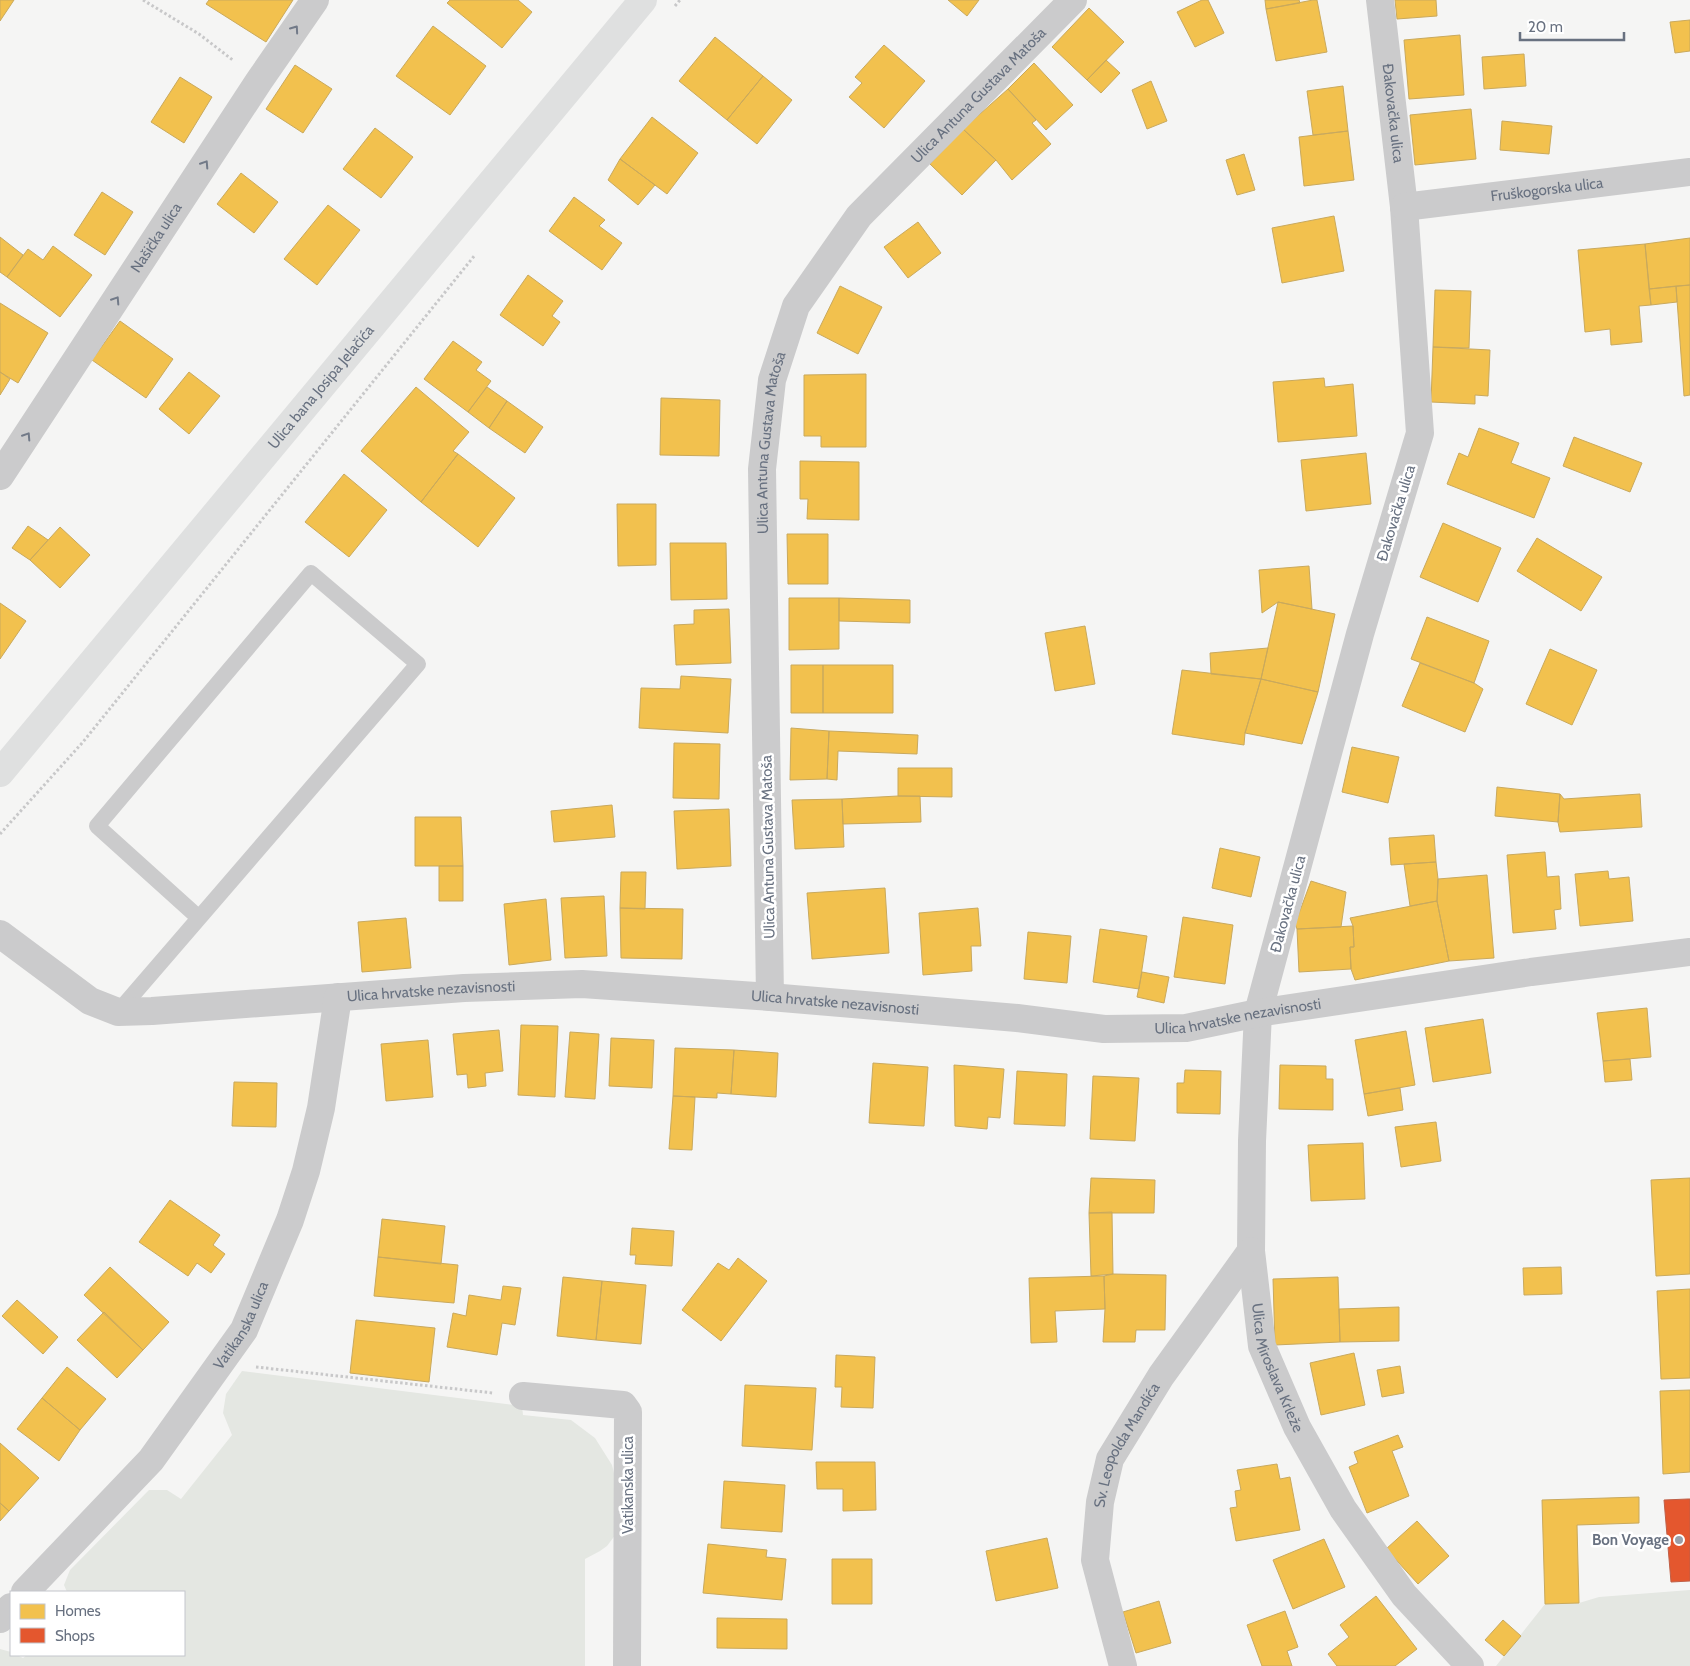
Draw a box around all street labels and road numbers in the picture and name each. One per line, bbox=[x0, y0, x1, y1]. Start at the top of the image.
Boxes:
street label: Ulica Antuna Gustava Matoša bbox=[907, 23, 1050, 167]
street label: Đakovačka ulica bbox=[1378, 63, 1408, 165]
street label: Fruškogorska ulica bbox=[1490, 174, 1605, 205]
street label: Našička ulica bbox=[127, 199, 186, 276]
street label: Ulica bana Josipa Jelačića bbox=[264, 321, 378, 453]
street label: Ulica Antuna Gustava Matoša bbox=[753, 349, 790, 534]
street label: Đakovačka ulica bbox=[1373, 462, 1419, 563]
street label: Ulica Antuna Gustava Matoša bbox=[757, 754, 779, 939]
street label: Đakovačka ulica bbox=[1266, 853, 1310, 955]
street label: Ulica hrvatske nezavisnosti bbox=[346, 977, 516, 1006]
street label: Ulica hrvatske nezavisnosti bbox=[750, 987, 920, 1019]
street label: Ulica hrvatske nezavisnosti bbox=[1154, 995, 1322, 1037]
street label: Vatikanska ulica bbox=[210, 1278, 273, 1373]
street label: Ulica Miroslava Krleže bbox=[1248, 1302, 1307, 1436]
street label: Sv. Leopolda Mandića bbox=[1091, 1379, 1164, 1508]
street label: Vatikanska ulica bbox=[619, 1435, 637, 1534]

